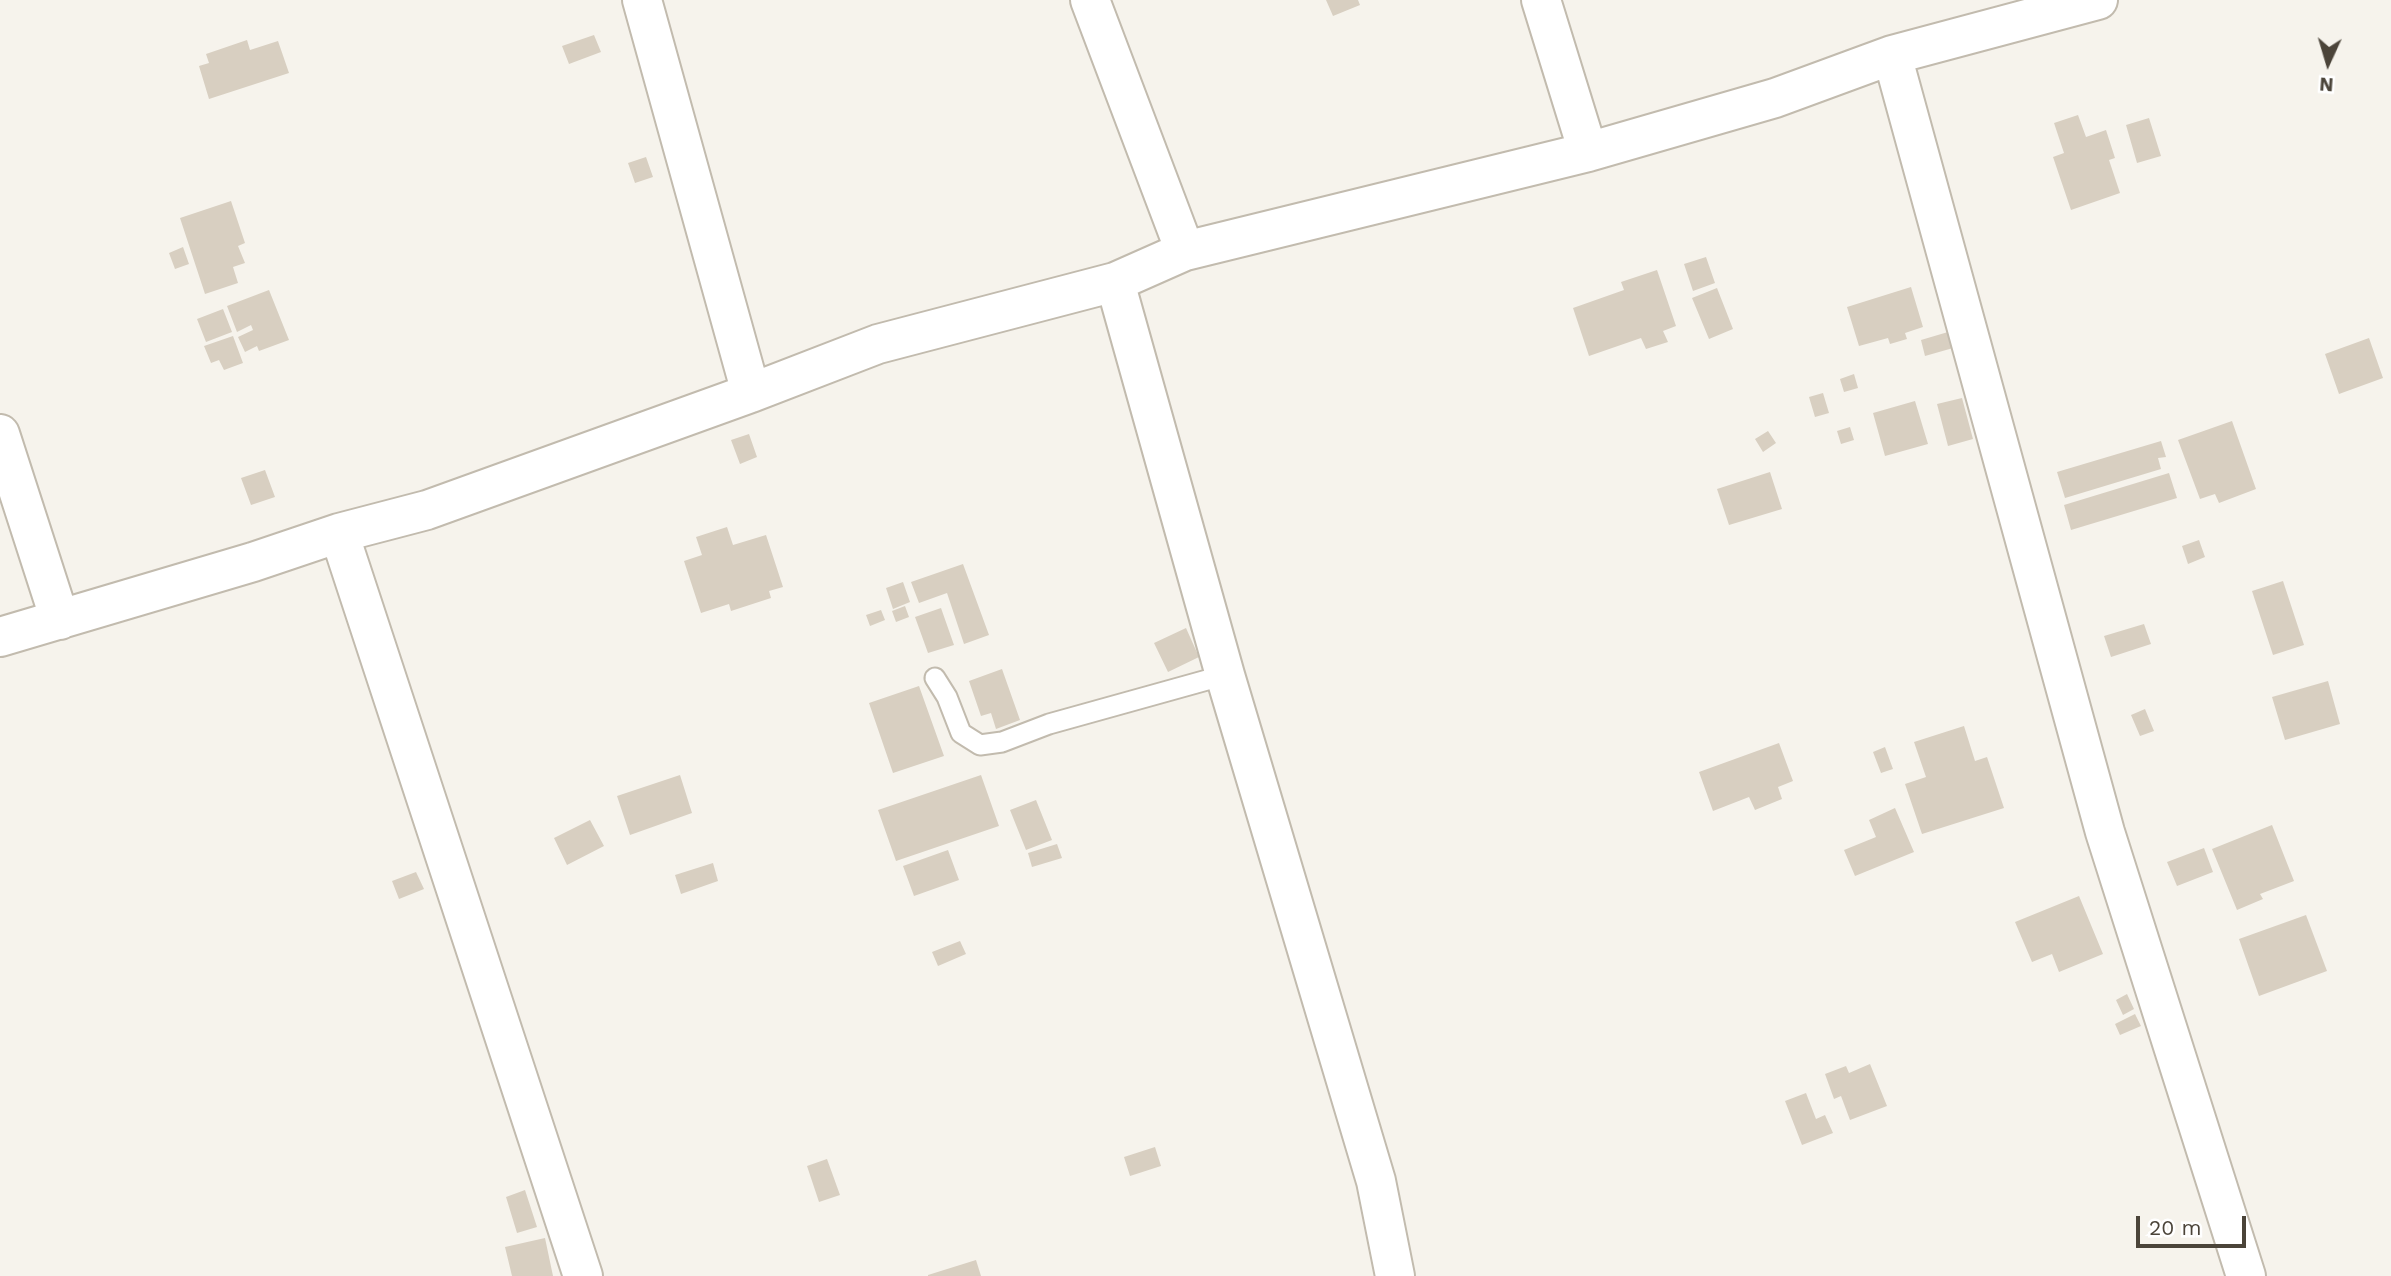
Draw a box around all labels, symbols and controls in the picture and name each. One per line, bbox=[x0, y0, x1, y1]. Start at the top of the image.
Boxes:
north arrow bbox=[2293, 28, 2363, 98]
text: N bbox=[2319, 72, 2334, 96]
scale bar bbox=[2139, 1202, 2249, 1246]
text: 20 m bbox=[2149, 1215, 2201, 1240]

